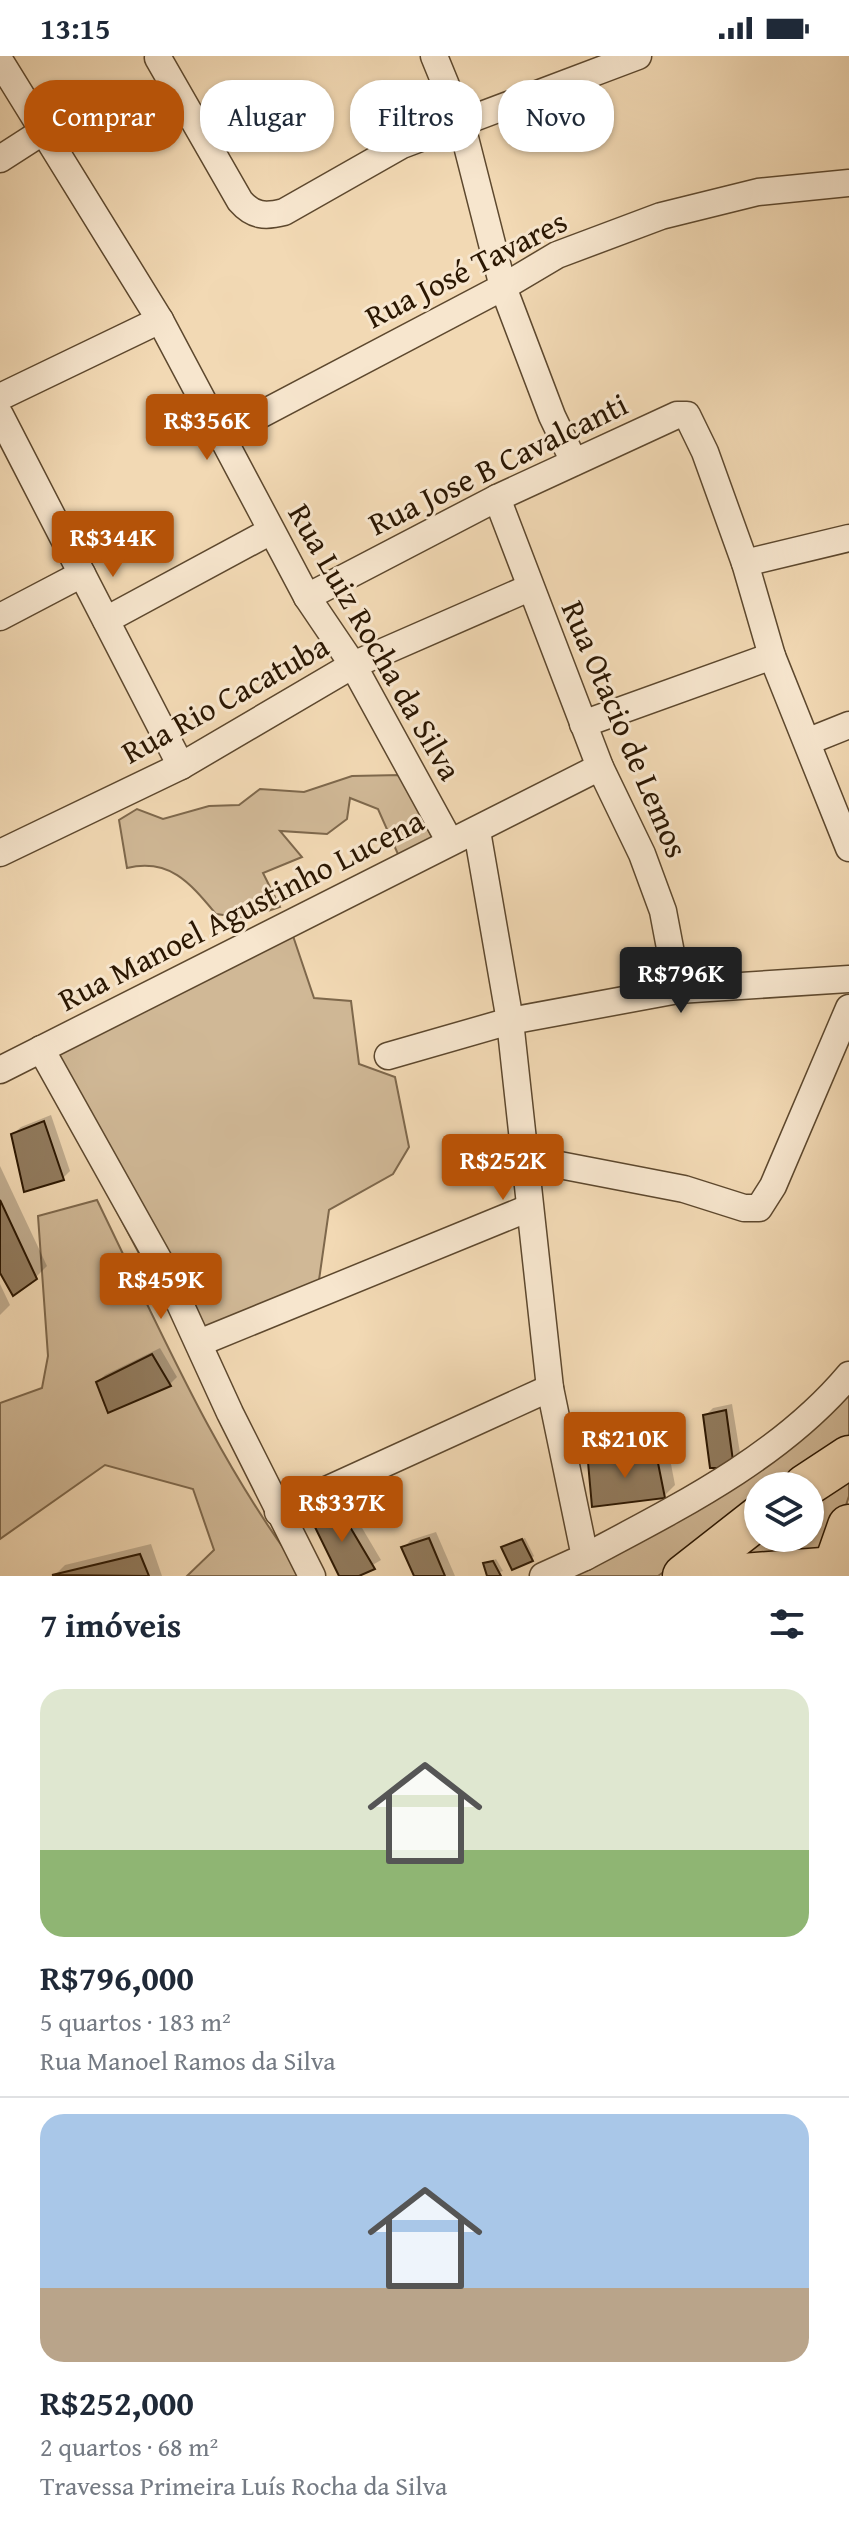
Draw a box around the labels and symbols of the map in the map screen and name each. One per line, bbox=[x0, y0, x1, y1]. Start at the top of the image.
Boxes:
street label: Rua José Tavares bbox=[357, 197, 575, 340]
street label: Rua Jose B Cavalcanti bbox=[360, 380, 635, 547]
pin: R$356K bbox=[142, 394, 272, 462]
street label: Rua Luiz Rocha da Silva bbox=[277, 495, 474, 789]
pin: R$344K bbox=[48, 511, 178, 579]
street label: Rua Otacio de Lemos bbox=[550, 593, 701, 865]
street label: Rua Rio Cacatuba bbox=[112, 622, 337, 775]
street label: Rua Manoel Agustinho Lucena bbox=[50, 797, 432, 1022]
pin: R$796K bbox=[616, 947, 746, 1015]
pin: R$252K bbox=[438, 1134, 568, 1202]
pin: R$459K bbox=[96, 1253, 226, 1321]
pin: R$210K bbox=[560, 1412, 690, 1480]
pin: R$337K bbox=[277, 1476, 407, 1544]

